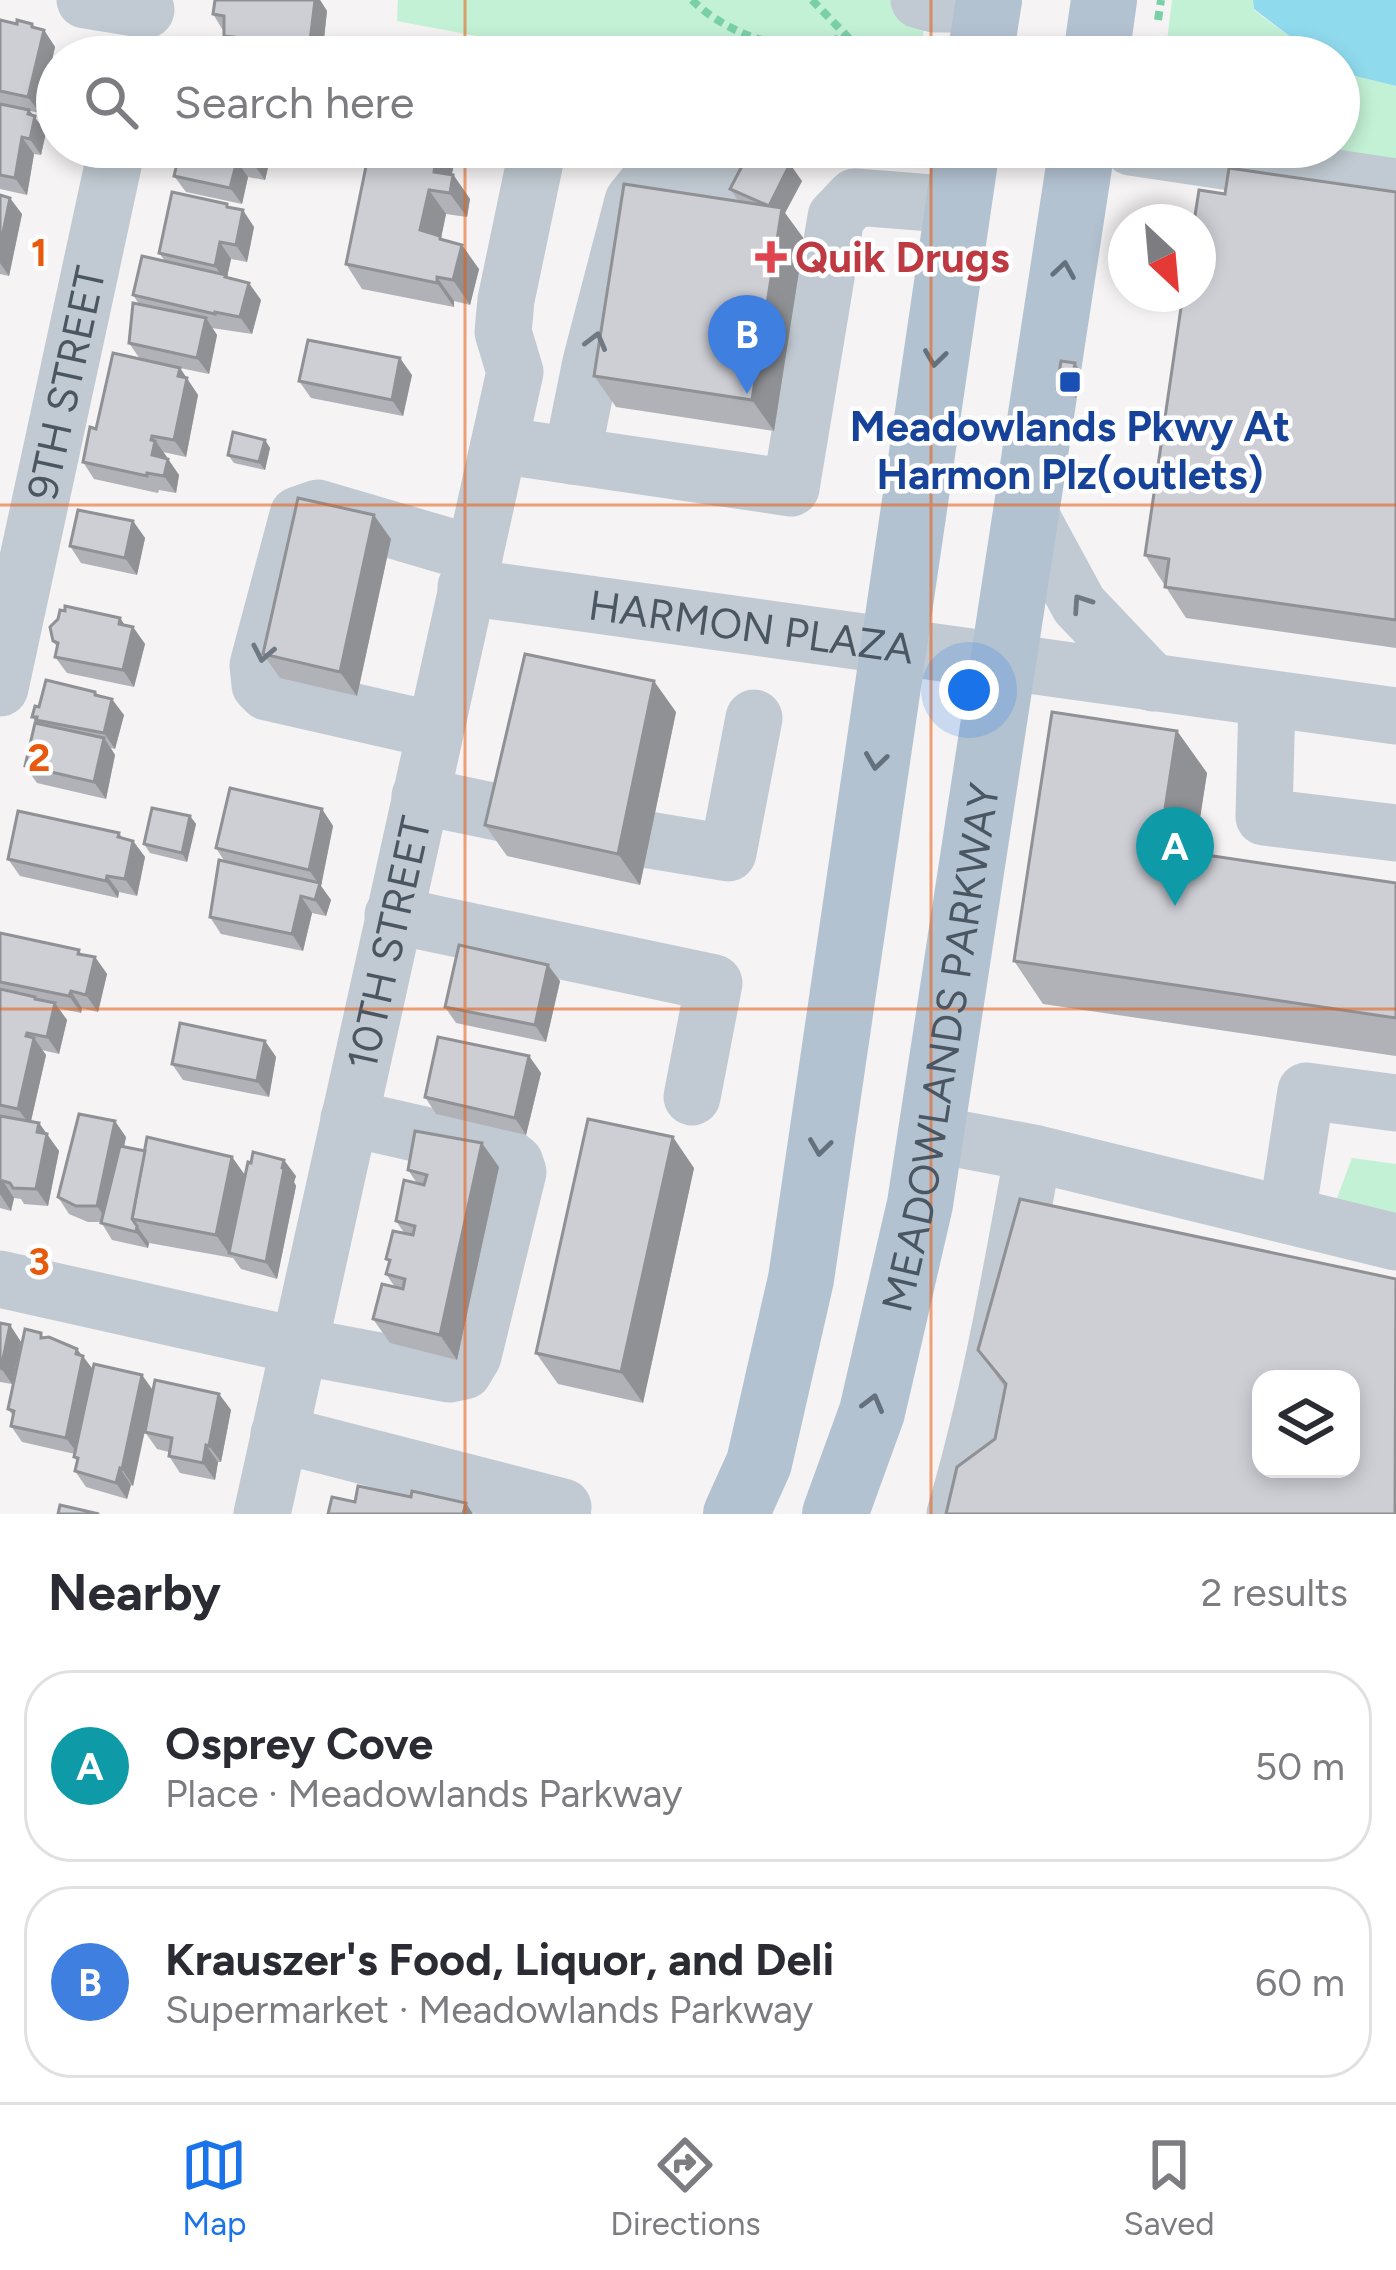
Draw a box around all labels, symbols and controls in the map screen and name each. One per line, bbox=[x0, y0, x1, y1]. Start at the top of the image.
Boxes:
search box bbox=[36, 36, 1360, 168]
icon: search bbox=[78, 69, 144, 135]
text: Search here bbox=[174, 75, 414, 129]
north arrow bbox=[1108, 204, 1216, 312]
text: 1 bbox=[31, 229, 47, 276]
place label: Quik Drugs bbox=[795, 232, 1010, 283]
marker: Quik Drugs bbox=[758, 244, 784, 270]
one-way arrow bbox=[1050, 260, 1076, 280]
street label: 9TH STREET bbox=[16, 262, 116, 504]
pin: B bbox=[708, 295, 786, 394]
one-way arrow bbox=[582, 331, 607, 352]
one-way arrow bbox=[923, 348, 949, 367]
marker: Meadowlands Pkwy At Harmon Plz(outlets) bbox=[1057, 369, 1083, 395]
place label: Meadowlands Pkwy At Harmon Plz(outlets) bbox=[850, 401, 1290, 500]
street label: HARMON PLAZA bbox=[586, 579, 917, 675]
one-way arrow bbox=[1073, 595, 1095, 617]
one-way arrow bbox=[251, 643, 277, 663]
your location bbox=[939, 660, 999, 720]
text: 2 bbox=[28, 734, 50, 781]
one-way arrow bbox=[864, 752, 890, 771]
street label: MEADOWLANDS PARKWAY bbox=[871, 780, 1010, 1317]
pin: A bbox=[1136, 807, 1214, 906]
street label: 10TH STREET bbox=[336, 812, 442, 1074]
one-way arrow bbox=[808, 1138, 834, 1157]
text: 3 bbox=[28, 1238, 50, 1285]
map controls bbox=[1252, 1370, 1360, 1478]
button: layers bbox=[1252, 1370, 1360, 1478]
one-way arrow bbox=[858, 1394, 883, 1414]
text: Nearby bbox=[48, 1562, 221, 1623]
text: 2 results bbox=[1201, 1569, 1348, 1616]
text: Osprey Cove bbox=[165, 1716, 433, 1770]
text: A bbox=[76, 1743, 104, 1790]
text: 50 m bbox=[1255, 1743, 1345, 1790]
text: Place · Meadowlands Parkway bbox=[165, 1770, 683, 1817]
text: Krauszer's Food, Liquor, and Deli bbox=[165, 1932, 834, 1986]
text: B bbox=[78, 1959, 102, 2006]
text: 60 m bbox=[1255, 1959, 1345, 2006]
text: Supermarket · Meadowlands Parkway bbox=[165, 1986, 813, 2033]
tab: Map bbox=[181, 2132, 247, 2243]
tab: Directions bbox=[610, 2132, 761, 2243]
tab: Saved bbox=[1124, 2132, 1215, 2243]

